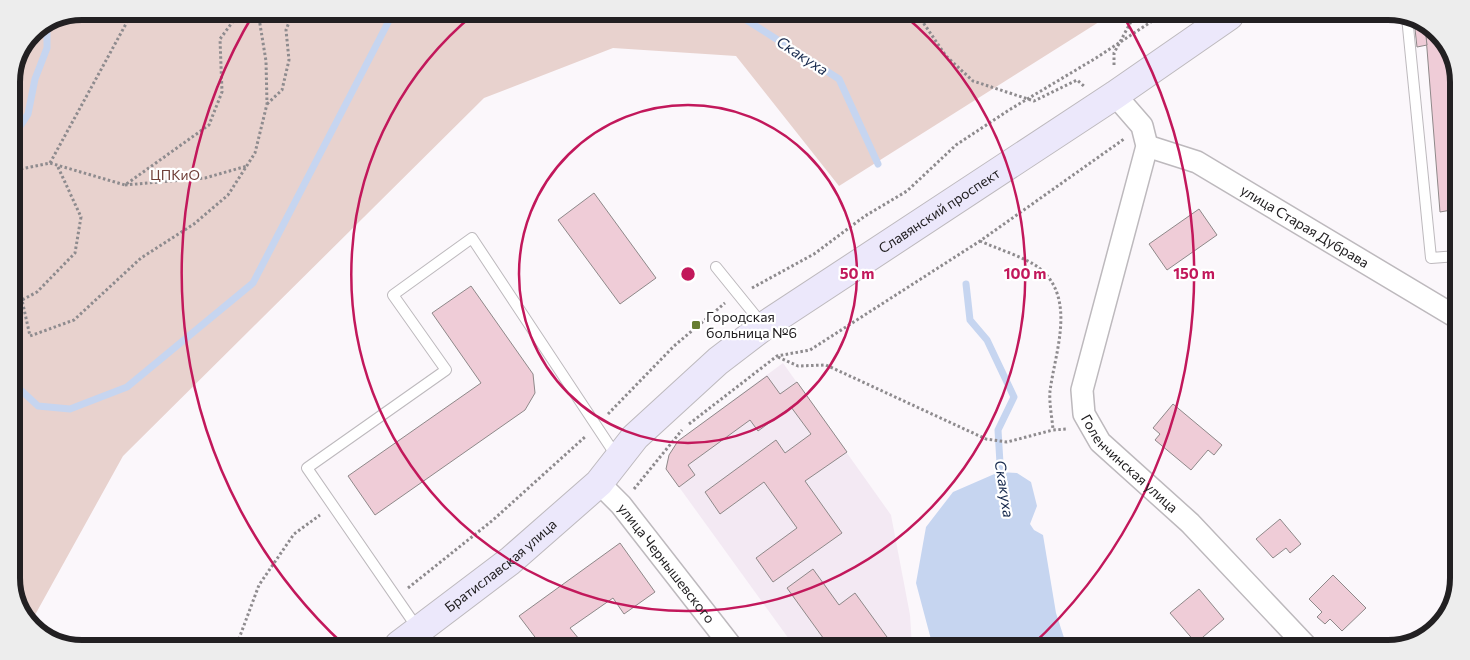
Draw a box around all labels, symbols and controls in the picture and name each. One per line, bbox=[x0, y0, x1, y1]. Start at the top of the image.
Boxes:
water label: Скакуха bbox=[774, 32, 832, 78]
street label: Славянский проспект bbox=[875, 164, 1003, 256]
park label: ЦПКиО bbox=[150, 166, 200, 183]
street label: улица Старая Дубрава bbox=[1238, 181, 1372, 271]
text: 50 m bbox=[840, 264, 874, 282]
text: 100 m bbox=[1004, 264, 1046, 282]
text: 150 m bbox=[1173, 264, 1215, 282]
centre of rings bbox=[679, 265, 697, 283]
place label: Городская больница №6 bbox=[706, 308, 797, 341]
marker: Городская больница №6 bbox=[690, 319, 702, 331]
street label: Голенчинская улица bbox=[1078, 411, 1181, 516]
water label: Скакуха bbox=[992, 459, 1018, 519]
street label: улица Чернышевского bbox=[615, 500, 719, 626]
street label: Братиславская улица bbox=[441, 515, 560, 615]

